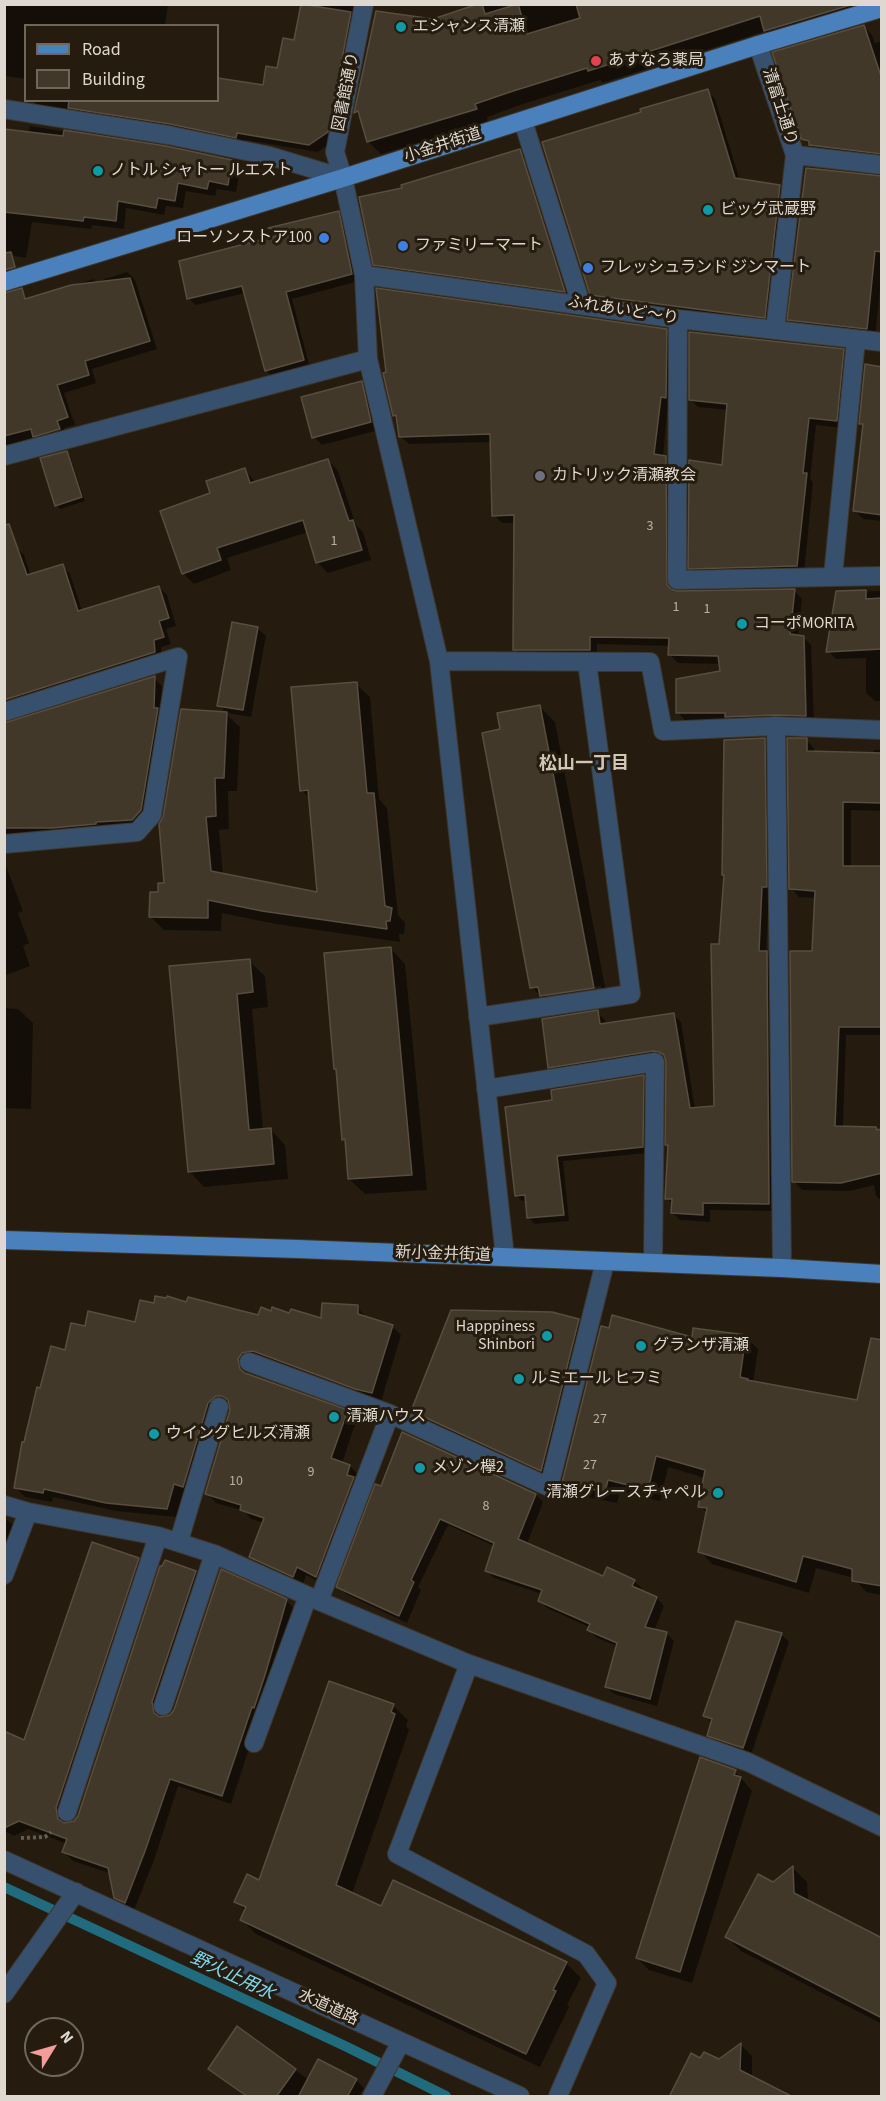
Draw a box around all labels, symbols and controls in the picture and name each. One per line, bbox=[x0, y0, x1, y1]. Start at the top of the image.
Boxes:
place label: エシャンス清瀬 bbox=[413, 17, 525, 37]
marker: エシャンス清瀬 bbox=[394, 20, 408, 34]
legend bbox=[24, 24, 219, 102]
text: Road bbox=[82, 37, 121, 62]
street label: 図書館通り bbox=[330, 51, 364, 133]
place label: あすなろ薬局 bbox=[608, 51, 704, 71]
marker: あすなろ薬局 bbox=[589, 54, 603, 68]
street label: 清富士通り bbox=[758, 66, 800, 148]
text: Building bbox=[82, 67, 145, 92]
street label: 小金井街道 bbox=[402, 125, 484, 167]
place label: ノトル シャトー ルエスト bbox=[110, 161, 292, 181]
marker: ノトル シャトー ルエスト bbox=[91, 164, 105, 178]
place label: ビッグ武蔵野 bbox=[720, 200, 816, 220]
marker: ビッグ武蔵野 bbox=[701, 203, 715, 217]
place label: ローソンストア100 bbox=[176, 228, 312, 248]
marker: ローソンストア100 bbox=[317, 231, 331, 245]
place label: ファミリーマート bbox=[415, 236, 543, 256]
marker: ファミリーマート bbox=[396, 239, 410, 253]
place label: フレッシュランド ジンマート bbox=[600, 258, 811, 278]
marker: フレッシュランド ジンマート bbox=[581, 261, 595, 275]
street label: ふれあいど～り bbox=[566, 293, 680, 329]
place label: カトリック清瀬教会 bbox=[552, 466, 696, 486]
marker: カトリック清瀬教会 bbox=[533, 469, 547, 483]
house number: 3 bbox=[647, 519, 653, 535]
house number: 1 bbox=[331, 534, 337, 550]
house number: 1 bbox=[673, 600, 679, 616]
house number: 1 bbox=[704, 602, 710, 618]
place label: コーポMORITA bbox=[754, 614, 854, 634]
marker: コーポMORITA bbox=[735, 617, 749, 631]
district label: 松山一丁目 bbox=[539, 754, 629, 776]
street label: 新小金井街道 bbox=[395, 1244, 491, 1266]
place label: Happpiness Shinbori bbox=[456, 1317, 535, 1355]
marker: Happpiness Shinbori bbox=[540, 1329, 554, 1343]
place label: グランザ清瀬 bbox=[653, 1336, 749, 1356]
marker: グランザ清瀬 bbox=[634, 1339, 648, 1353]
place label: ルミエール ヒフミ bbox=[531, 1369, 662, 1389]
marker: ルミエール ヒフミ bbox=[512, 1372, 526, 1386]
place label: 清瀬ハウス bbox=[346, 1407, 426, 1427]
marker: 清瀬ハウス bbox=[327, 1410, 341, 1424]
house number: 27 bbox=[593, 1412, 607, 1428]
place label: ウイングヒルズ清瀬 bbox=[166, 1424, 310, 1444]
marker: ウイングヒルズ清瀬 bbox=[147, 1427, 161, 1441]
place label: メゾン欅2 bbox=[432, 1458, 504, 1478]
house number: 27 bbox=[583, 1458, 597, 1474]
marker: メゾン欅2 bbox=[413, 1461, 427, 1475]
house number: 9 bbox=[308, 1465, 314, 1481]
house number: 10 bbox=[229, 1474, 243, 1490]
place label: 清瀬グレースチャペル bbox=[546, 1483, 706, 1503]
marker: 清瀬グレースチャペル bbox=[711, 1486, 725, 1500]
house number: 8 bbox=[483, 1499, 489, 1515]
water label: 野火止用水 bbox=[187, 1948, 277, 2006]
street label: 水道道路 bbox=[295, 1986, 361, 2030]
north arrow bbox=[24, 2017, 84, 2077]
text: N bbox=[55, 2026, 79, 2048]

